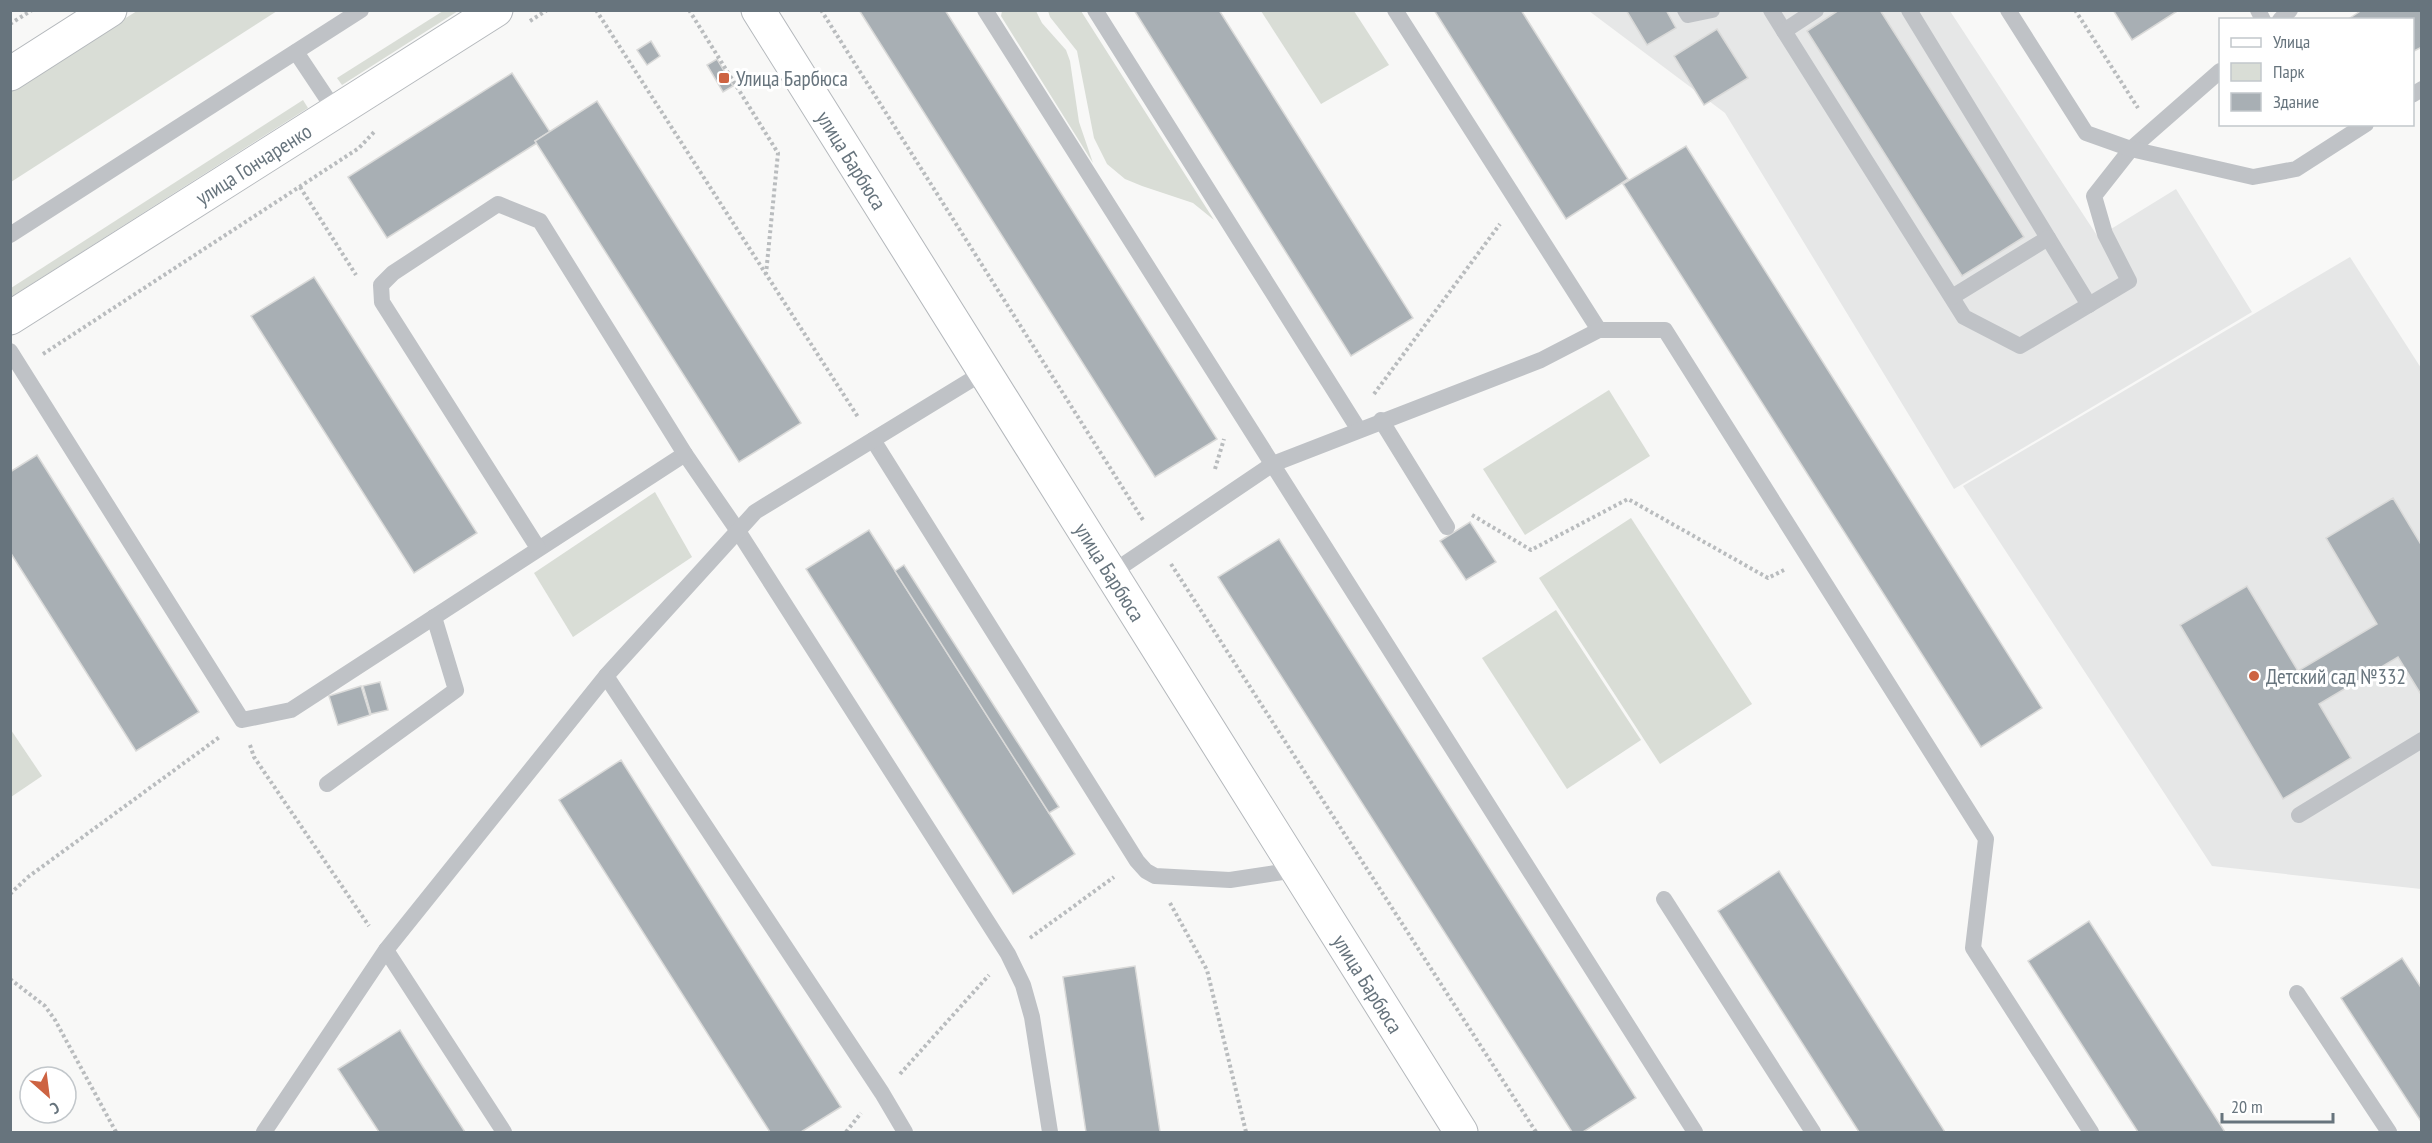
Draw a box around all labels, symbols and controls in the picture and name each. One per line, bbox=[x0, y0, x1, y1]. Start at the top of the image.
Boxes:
legend bbox=[2219, 18, 2414, 126]
text: Улица bbox=[2273, 30, 2310, 53]
text: Парк bbox=[2273, 60, 2304, 83]
place label: Улица Барбюса bbox=[736, 65, 848, 92]
marker: Улица Барбюса bbox=[717, 71, 731, 85]
text: Здание bbox=[2273, 90, 2319, 113]
street label: улица Барбюса bbox=[811, 106, 893, 214]
street label: улица Гончаренко bbox=[190, 117, 316, 211]
street label: улица Барбюса bbox=[1069, 517, 1151, 626]
place label: Детский сад №332 bbox=[2266, 663, 2406, 690]
marker: Детский сад №332 bbox=[2247, 669, 2261, 683]
street label: улица Барбюса bbox=[1327, 929, 1409, 1038]
north arrow bbox=[18, 1065, 78, 1125]
scale bar bbox=[2222, 1086, 2333, 1124]
text: 20 m bbox=[2231, 1095, 2263, 1118]
text: С bbox=[47, 1098, 63, 1119]

